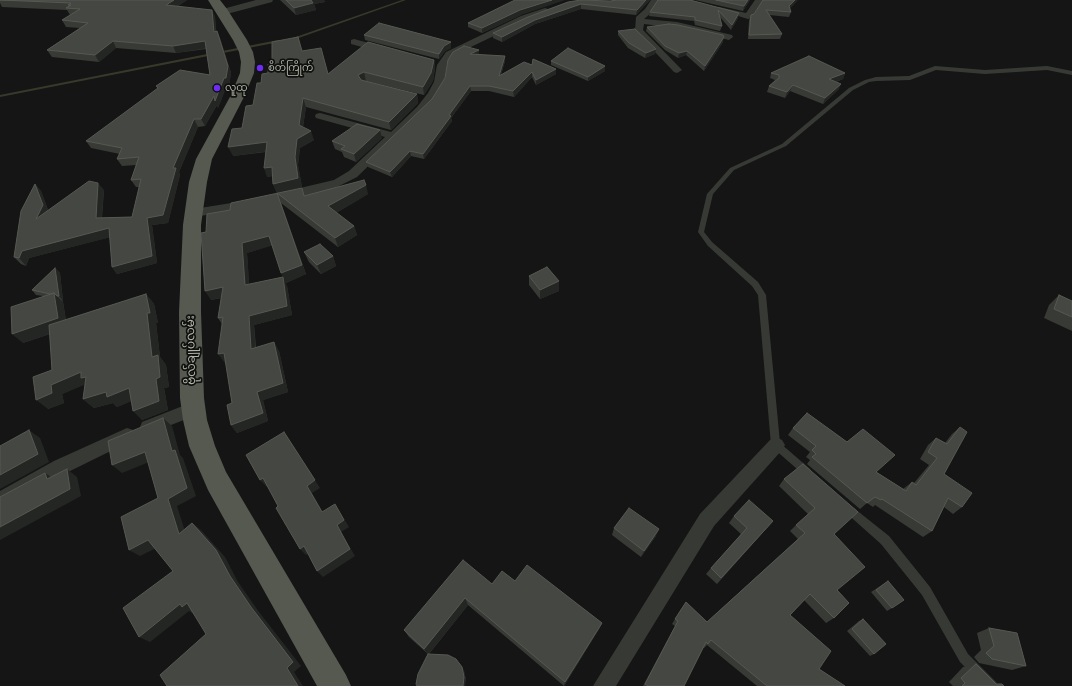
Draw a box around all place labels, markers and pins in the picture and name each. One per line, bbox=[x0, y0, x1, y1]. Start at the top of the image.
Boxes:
place label: စိတ်ကြိုက် bbox=[268, 62, 313, 74]
marker: စိတ်ကြိုက် bbox=[255, 63, 265, 73]
place label: လူထု bbox=[225, 82, 248, 94]
marker: လူထု bbox=[212, 83, 222, 93]

